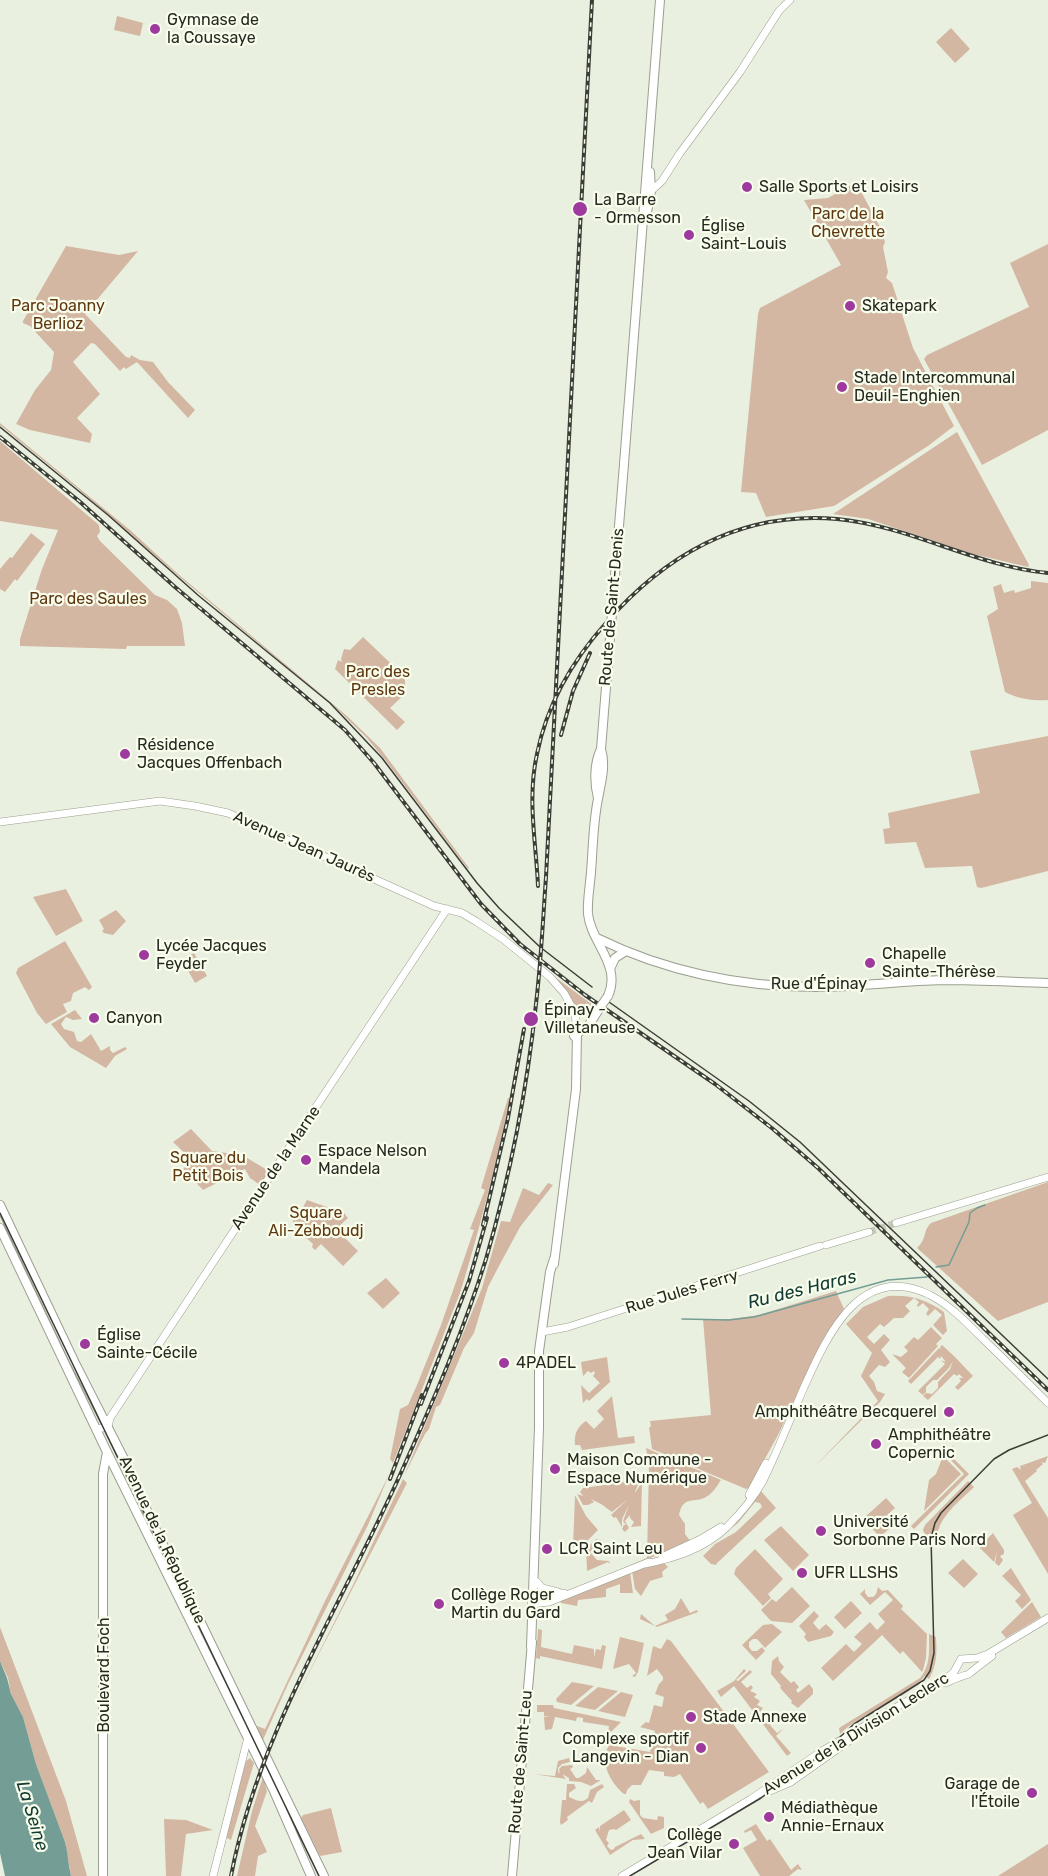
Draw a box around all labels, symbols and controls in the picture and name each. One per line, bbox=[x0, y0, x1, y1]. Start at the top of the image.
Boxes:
place label: Gymnase de la Coussaye bbox=[167, 10, 259, 48]
marker: Gymnase de la Coussaye bbox=[148, 22, 162, 36]
place label: Salle Sports et Loisirs bbox=[759, 177, 919, 197]
marker: Salle Sports et Loisirs bbox=[740, 180, 754, 194]
place label: La Barre - Ormesson bbox=[594, 190, 681, 228]
marker: La Barre - Ormesson bbox=[571, 200, 589, 218]
park label: Parc de la Chevrette bbox=[811, 204, 885, 242]
place label: Église Saint-Louis bbox=[701, 216, 787, 254]
marker: Église Saint-Louis bbox=[682, 228, 696, 242]
park label: Parc Joanny Berlioz bbox=[11, 296, 105, 334]
place label: Skatepark bbox=[862, 296, 937, 316]
marker: Skatepark bbox=[843, 299, 857, 313]
place label: Stade Intercommunal Deuil-Enghien bbox=[854, 368, 1015, 406]
marker: Stade Intercommunal Deuil-Enghien bbox=[835, 380, 849, 394]
street label: Route de Saint-Denis bbox=[596, 527, 628, 687]
park label: Parc des Saules bbox=[29, 589, 147, 609]
park label: Parc des Presles bbox=[346, 662, 410, 700]
place label: Résidence Jacques Offenbach bbox=[137, 735, 282, 773]
marker: Résidence Jacques Offenbach bbox=[118, 747, 132, 761]
street label: Avenue Jean Jaurès bbox=[230, 807, 378, 887]
place label: Lycée Jacques Feyder bbox=[156, 936, 267, 974]
place label: Chapelle Sainte-Thérèse bbox=[882, 944, 996, 982]
marker: Lycée Jacques Feyder bbox=[137, 948, 151, 962]
marker: Chapelle Sainte-Thérèse bbox=[863, 956, 877, 970]
street label: Rue d'Épinay bbox=[771, 974, 867, 994]
place label: Épinay - Villetaneuse bbox=[544, 1000, 635, 1038]
place label: Canyon bbox=[106, 1008, 162, 1028]
marker: Épinay - Villetaneuse bbox=[522, 1010, 540, 1028]
marker: Canyon bbox=[87, 1011, 101, 1025]
street label: Avenue de la Marne bbox=[227, 1102, 325, 1234]
place label: Espace Nelson Mandela bbox=[318, 1141, 427, 1179]
park label: Square du Petit Bois bbox=[170, 1148, 246, 1186]
marker: Espace Nelson Mandela bbox=[299, 1153, 313, 1167]
park label: Square Ali-Zebboudj bbox=[268, 1203, 364, 1241]
street label: Rue Jules Ferry bbox=[623, 1266, 741, 1318]
water label: Ru des Haras bbox=[745, 1266, 859, 1314]
place label: Église Sainte-Cécile bbox=[97, 1325, 197, 1363]
marker: Église Sainte-Cécile bbox=[78, 1337, 92, 1351]
place label: 4PADEL bbox=[516, 1353, 576, 1373]
marker: 4PADEL bbox=[497, 1356, 511, 1370]
place label: Amphithéâtre Becquerel bbox=[755, 1402, 937, 1422]
marker: Amphithéâtre Becquerel bbox=[942, 1405, 956, 1419]
place label: Amphithéâtre Copernic bbox=[888, 1425, 991, 1463]
marker: Amphithéâtre Copernic bbox=[869, 1437, 883, 1451]
place label: Maison Commune - Espace Numérique bbox=[567, 1450, 712, 1488]
street label: Avenue de la République bbox=[115, 1453, 209, 1627]
marker: Maison Commune - Espace Numérique bbox=[548, 1462, 562, 1476]
place label: Université Sorbonne Paris Nord bbox=[833, 1512, 986, 1550]
marker: Université Sorbonne Paris Nord bbox=[814, 1524, 828, 1538]
place label: LCR Saint Leu bbox=[559, 1539, 663, 1559]
marker: LCR Saint Leu bbox=[540, 1542, 554, 1556]
place label: UFR LLSHS bbox=[814, 1563, 898, 1583]
marker: UFR LLSHS bbox=[795, 1566, 809, 1580]
place label: Collège Roger Martin du Gard bbox=[451, 1585, 561, 1623]
marker: Collège Roger Martin du Gard bbox=[432, 1597, 446, 1611]
street label: Boulevard Foch bbox=[94, 1617, 114, 1733]
street label: Avenue de la Division Leclerc bbox=[759, 1669, 953, 1799]
street label: Route de Saint-Leu bbox=[505, 1689, 537, 1835]
place label: Stade Annexe bbox=[703, 1707, 807, 1727]
marker: Stade Annexe bbox=[684, 1710, 698, 1724]
place label: Complexe sportif Langevin - Dian bbox=[562, 1729, 689, 1767]
marker: Complexe sportif Langevin - Dian bbox=[694, 1741, 708, 1755]
place label: Garage de l'Étoile bbox=[945, 1774, 1020, 1812]
water label: La Seine bbox=[11, 1779, 53, 1853]
marker: Garage de l'Étoile bbox=[1025, 1786, 1039, 1800]
place label: Médiathèque Annie-Ernaux bbox=[781, 1798, 884, 1836]
marker: Médiathèque Annie-Ernaux bbox=[762, 1810, 776, 1824]
place label: Collège Jean Vilar bbox=[647, 1825, 722, 1863]
marker: Collège Jean Vilar bbox=[727, 1837, 741, 1851]

